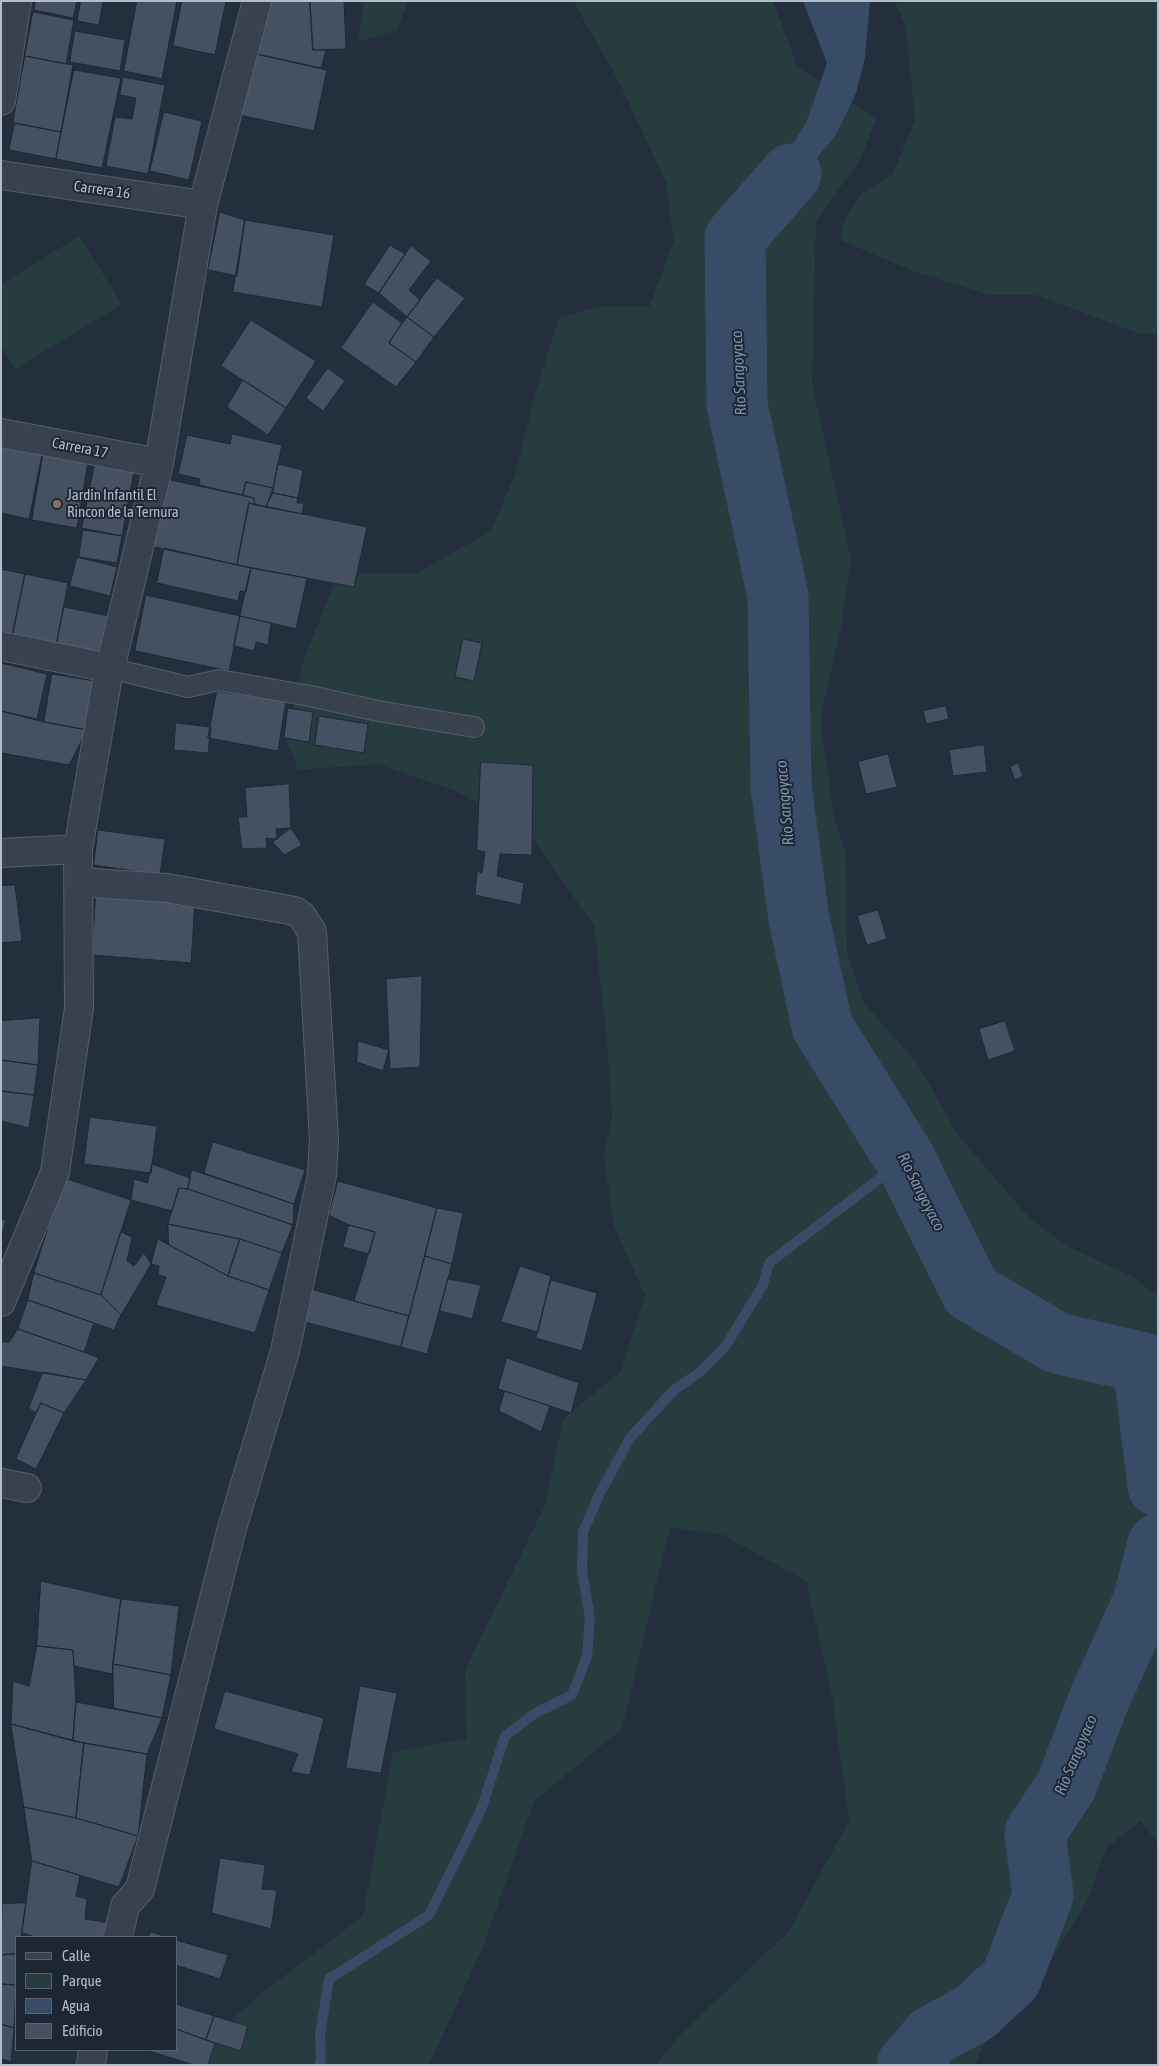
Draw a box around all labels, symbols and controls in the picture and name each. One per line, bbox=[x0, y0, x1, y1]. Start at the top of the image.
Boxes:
street label: Carrera 16 bbox=[73, 177, 131, 203]
water label: Río Sangoyaco bbox=[727, 330, 751, 416]
street label: Carrera 17 bbox=[50, 434, 110, 462]
place label: Jardín Infantil El Rincon de la Ternura bbox=[67, 486, 179, 521]
marker: Jardín Infantil El Rincon de la Ternura bbox=[51, 498, 63, 510]
water label: Río Sangoyaco bbox=[772, 760, 798, 846]
water label: Río Sangoyaco bbox=[893, 1150, 949, 1234]
water label: Río Sangoyaco bbox=[1051, 1712, 1101, 1798]
legend bbox=[15, 1936, 178, 2051]
text: Calle bbox=[62, 1947, 90, 1964]
text: Parque bbox=[62, 1972, 102, 1989]
text: Agua bbox=[62, 1997, 90, 2014]
text: Edificio bbox=[62, 2022, 103, 2039]

